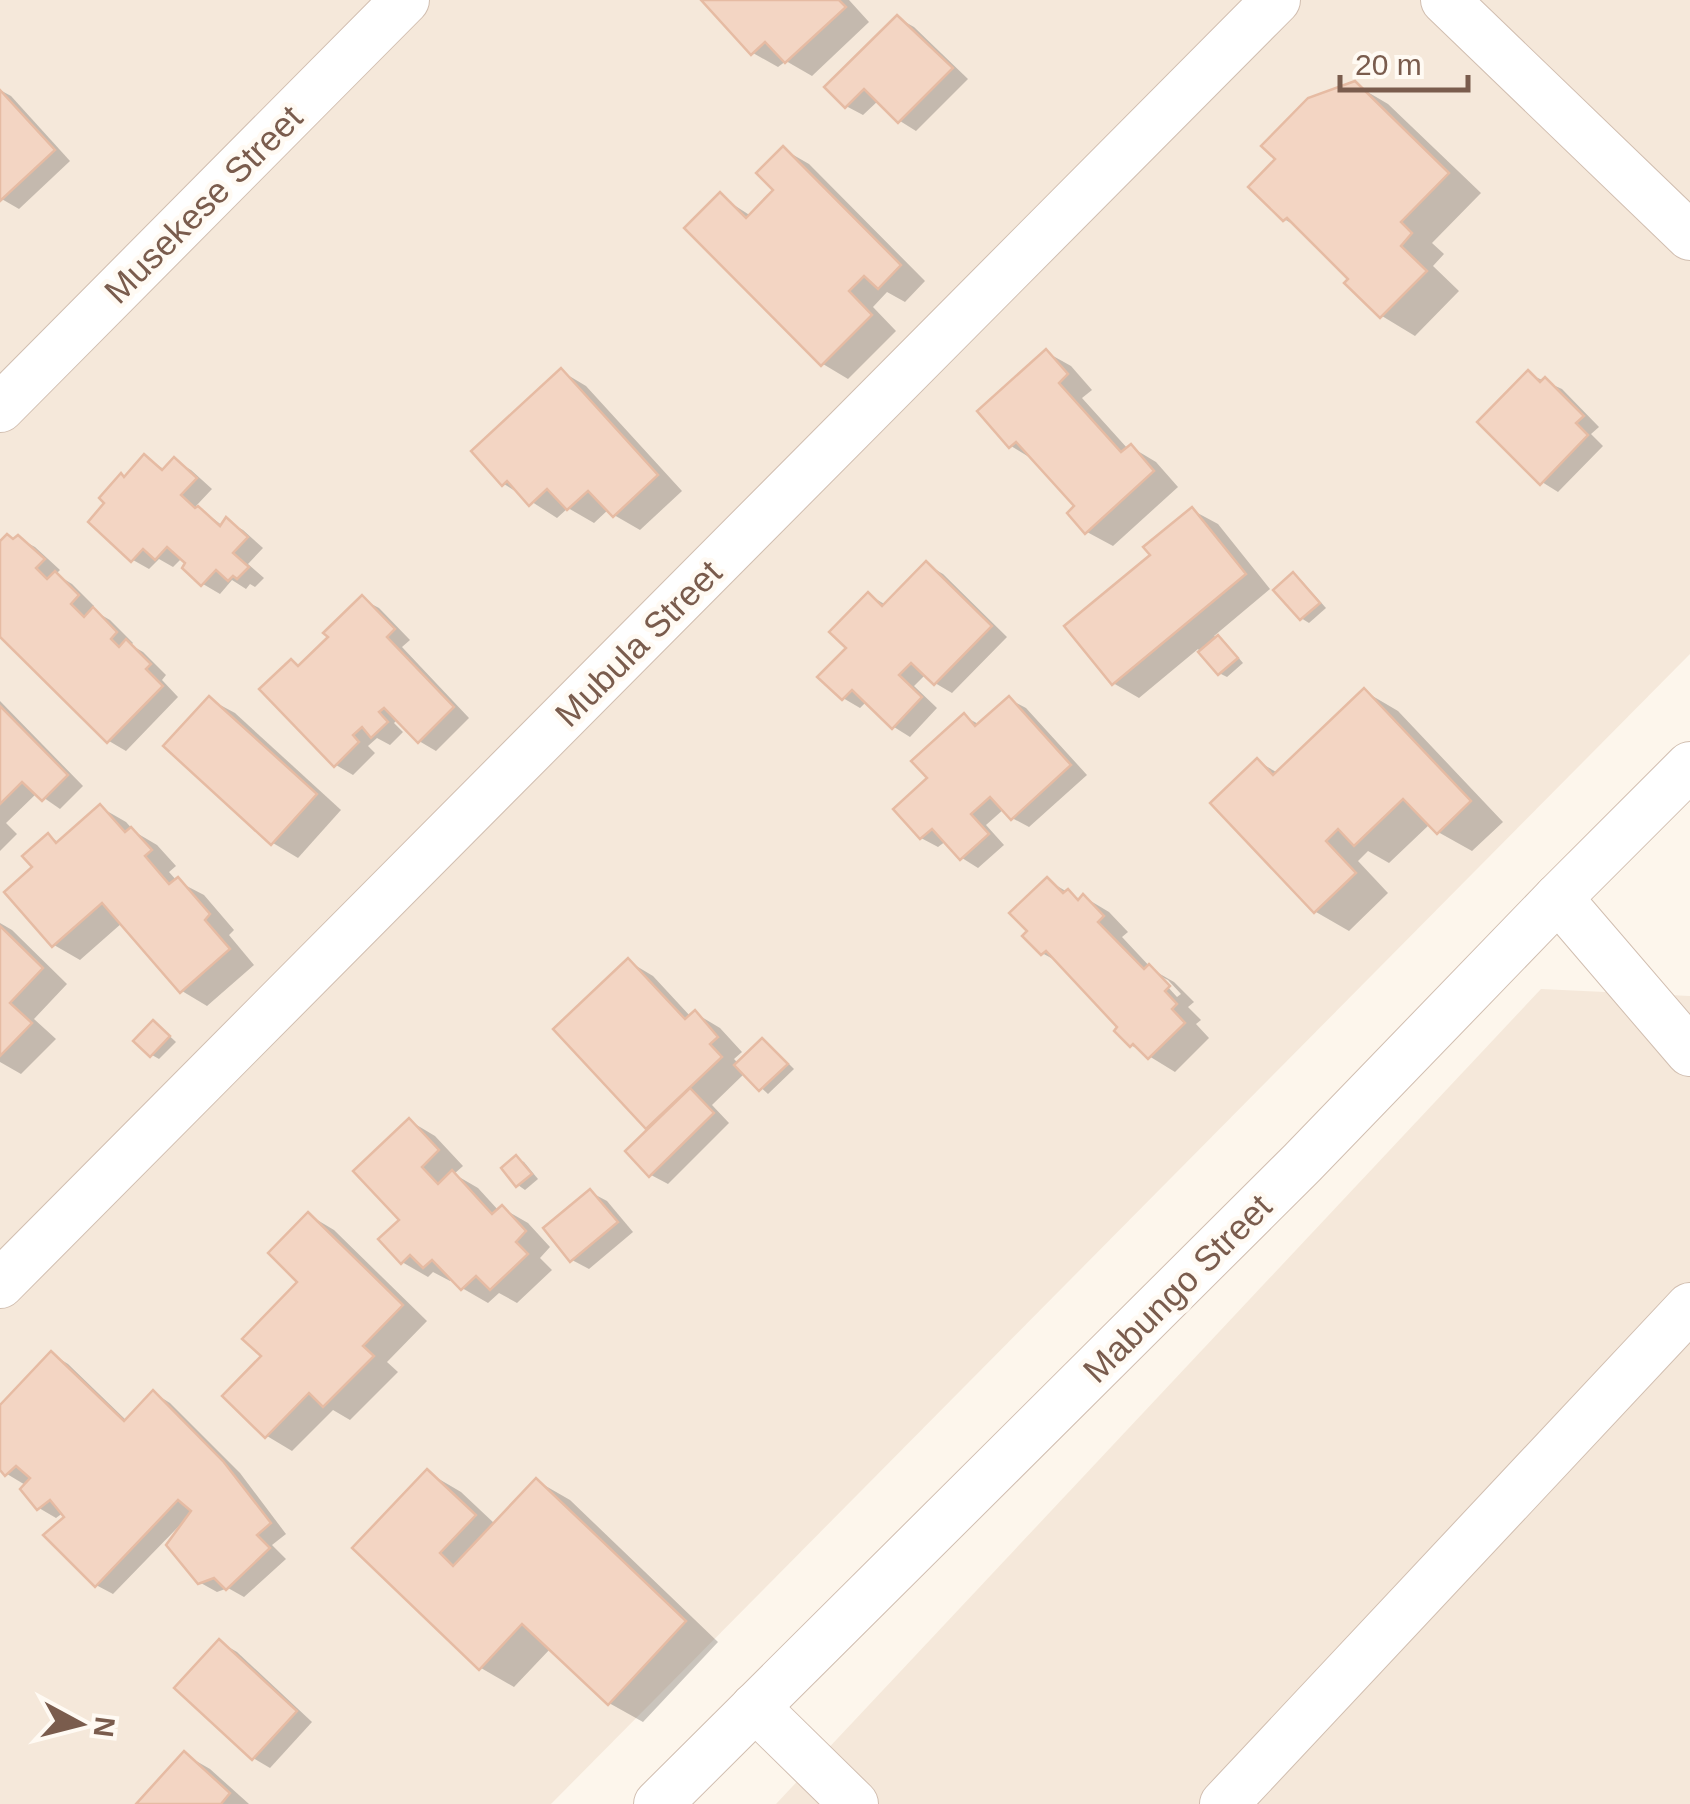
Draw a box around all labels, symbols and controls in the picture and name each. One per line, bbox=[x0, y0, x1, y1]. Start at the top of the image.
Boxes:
scale bar bbox=[1340, 30, 1468, 92]
text: 20 m bbox=[1355, 48, 1422, 81]
street label: Musekese Street bbox=[96, 97, 310, 311]
street label: Mubula Street bbox=[547, 552, 729, 734]
street label: Mabungo Street bbox=[1075, 1186, 1279, 1390]
north arrow bbox=[30, 1674, 130, 1774]
text: N bbox=[88, 1715, 121, 1739]

